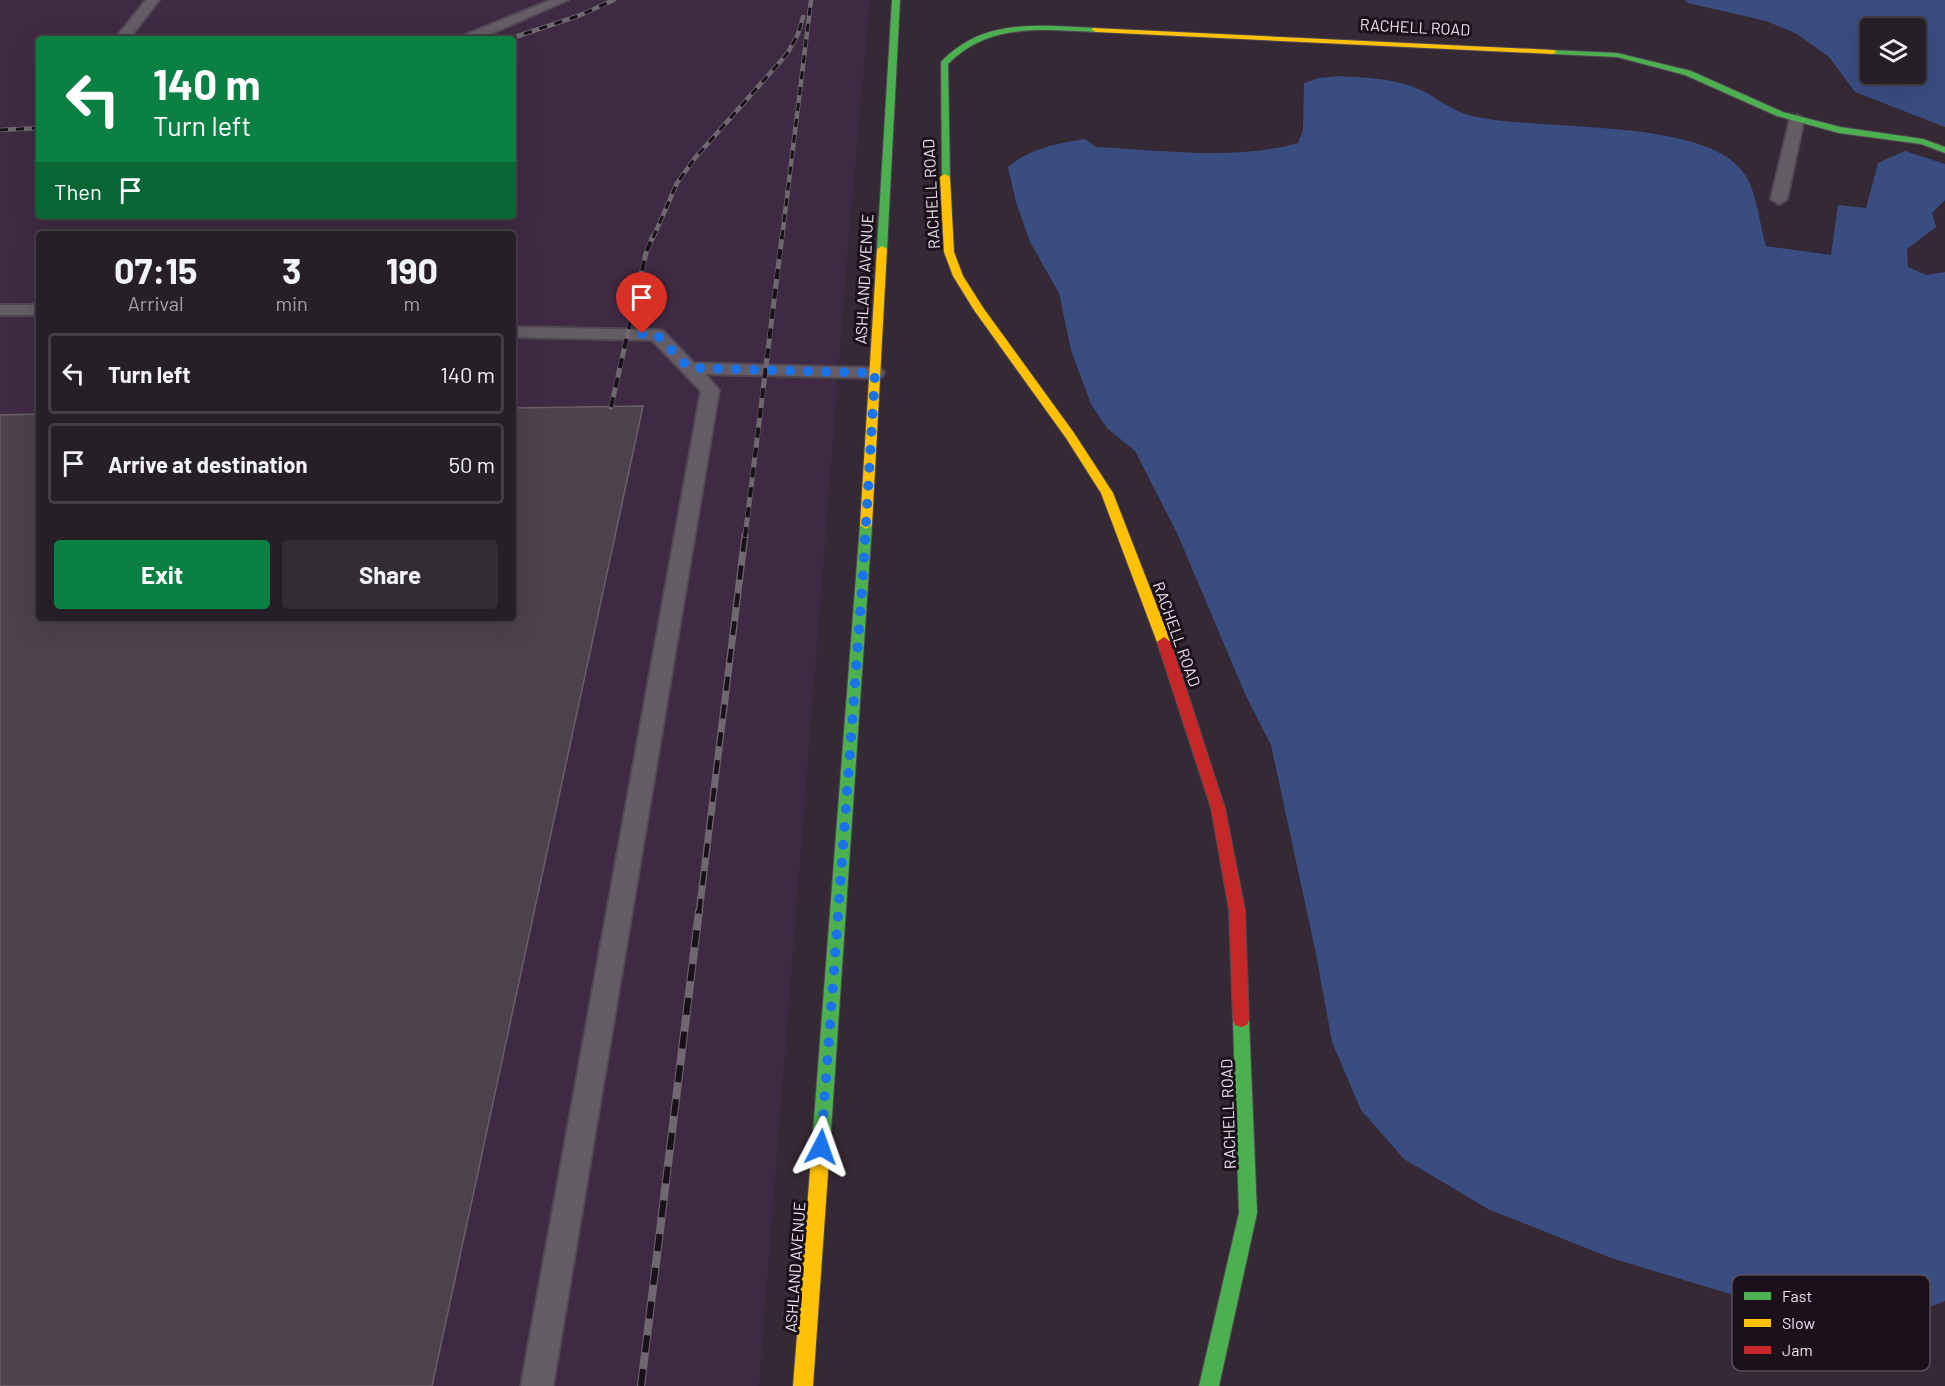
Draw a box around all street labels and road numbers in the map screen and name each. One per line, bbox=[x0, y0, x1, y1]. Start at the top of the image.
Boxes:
street label: RACHELL ROAD bbox=[1359, 14, 1471, 39]
street label: RACHELL ROAD bbox=[918, 138, 943, 250]
street label: ASHLAND AVENUE bbox=[851, 213, 876, 345]
street label: RACHELL ROAD bbox=[1150, 579, 1205, 689]
street label: RACHELL ROAD bbox=[1216, 1058, 1239, 1170]
street label: ASHLAND AVENUE bbox=[780, 1201, 809, 1333]

